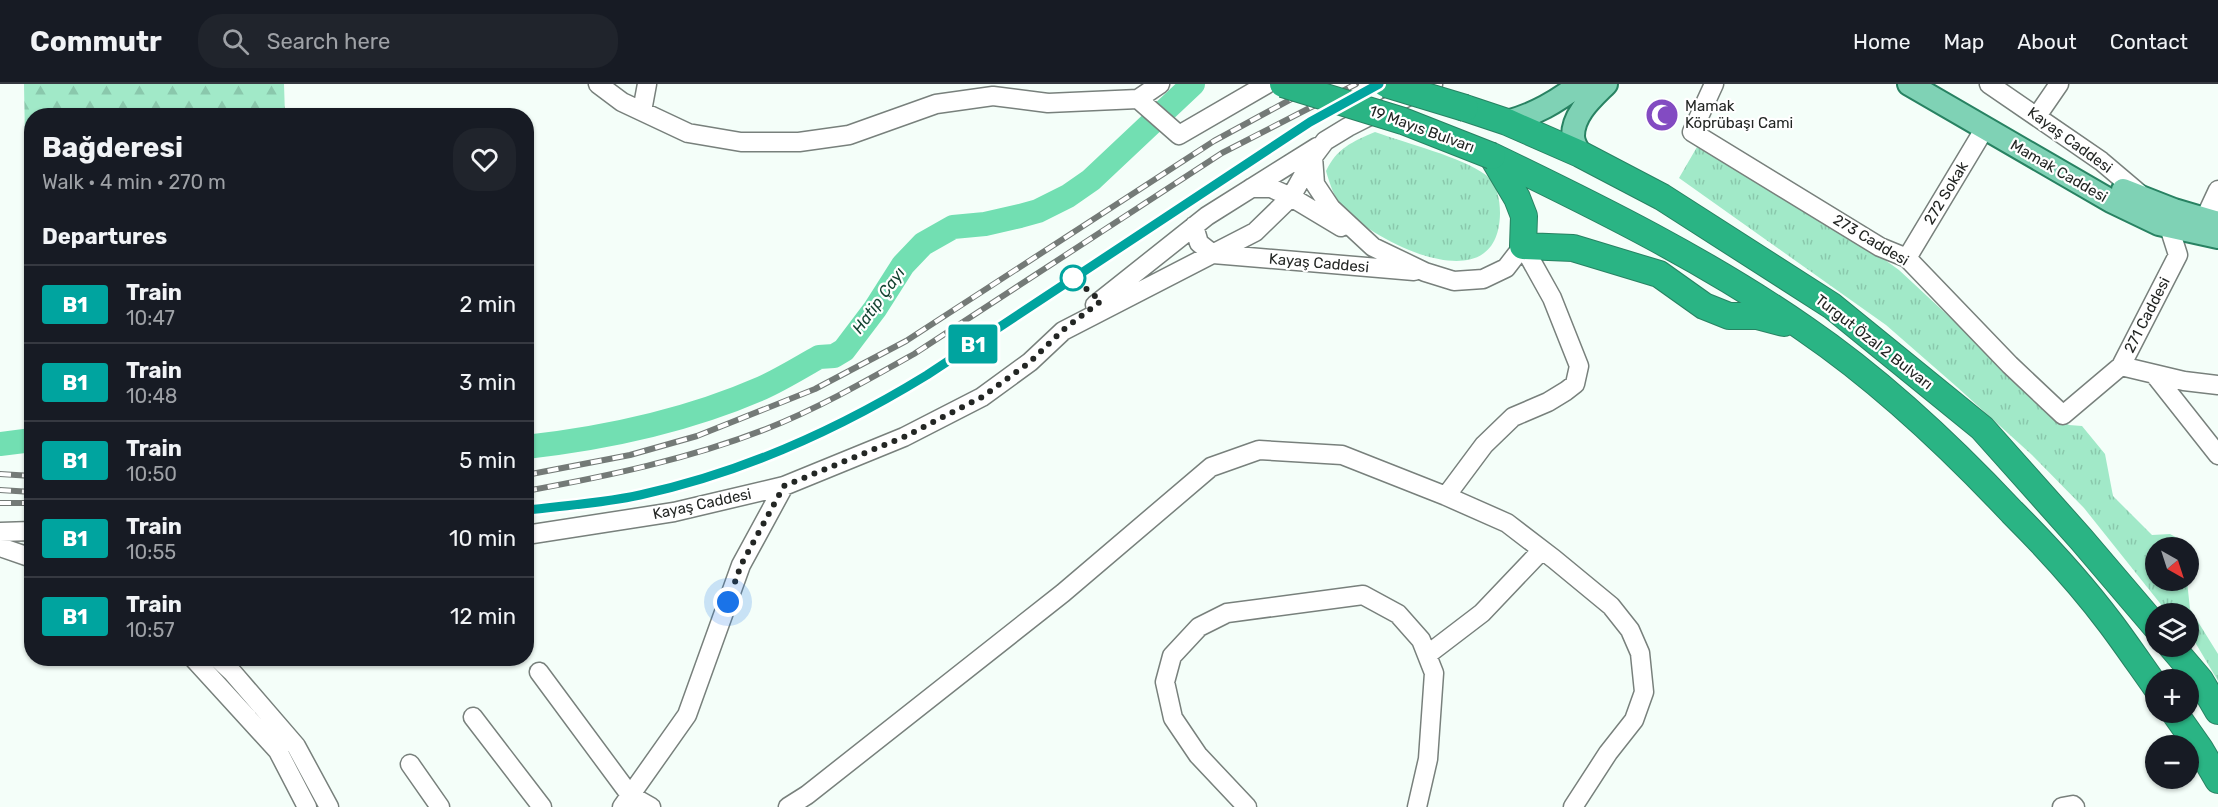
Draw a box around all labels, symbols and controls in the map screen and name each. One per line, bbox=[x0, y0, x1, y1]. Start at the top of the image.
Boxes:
search box bbox=[198, 14, 618, 68]
text: Commutr bbox=[30, 25, 162, 58]
icon: search bbox=[219, 25, 252, 58]
text: Search here bbox=[267, 28, 390, 55]
text: Home bbox=[1853, 29, 1910, 54]
text: Map bbox=[1943, 29, 1984, 54]
text: About bbox=[2017, 29, 2077, 54]
text: Contact bbox=[2110, 29, 2188, 54]
mosque icon: Mamak Köprübaşı Cami bbox=[1644, 97, 1680, 133]
place label: Mamak Köprübaşı Cami bbox=[1685, 97, 1793, 132]
street label: 19 Mayıs Bulvarı bbox=[1367, 102, 1477, 156]
street label: Kayaş Caddesi bbox=[2024, 103, 2116, 177]
button: heart bbox=[453, 128, 516, 191]
text: Bağderesi bbox=[42, 131, 183, 164]
street label: Mamak Caddesi bbox=[2007, 136, 2111, 206]
street label: 272 Sokak bbox=[1920, 158, 1972, 228]
text: Walk · 4 min · 270 m bbox=[42, 170, 226, 194]
street label: 273 Caddesi bbox=[1830, 210, 1912, 270]
text: Departures bbox=[42, 223, 167, 250]
street label: Kayaş Caddesi bbox=[1268, 250, 1370, 276]
water label: Hatip Çayı bbox=[848, 263, 909, 337]
unlabelled marker bbox=[1060, 265, 1086, 291]
street label: 271 Caddesi bbox=[2120, 274, 2174, 356]
text: Train bbox=[126, 279, 182, 306]
text: 2 min bbox=[459, 291, 516, 318]
street label: Turgut Özal 2 Bulvarı bbox=[1812, 291, 1936, 393]
text: B1 bbox=[62, 292, 88, 317]
text: 10:47 bbox=[126, 306, 175, 330]
line badge: B1 bbox=[946, 324, 1000, 364]
text: B1 bbox=[960, 332, 986, 357]
text: Train bbox=[126, 357, 182, 384]
text: 3 min bbox=[459, 369, 516, 396]
text: B1 bbox=[62, 370, 88, 395]
text: 10:48 bbox=[126, 384, 178, 408]
text: Train bbox=[126, 435, 182, 462]
text: 5 min bbox=[459, 447, 516, 474]
text: B1 bbox=[62, 448, 88, 473]
text: 10:50 bbox=[126, 462, 177, 486]
street label: Kayaş Caddesi bbox=[651, 485, 753, 523]
text: Train bbox=[126, 513, 182, 540]
text: 10 min bbox=[449, 525, 516, 552]
text: B1 bbox=[62, 526, 88, 551]
north arrow bbox=[2145, 537, 2199, 591]
map controls bbox=[2145, 537, 2199, 789]
text: 10:55 bbox=[126, 540, 176, 564]
your location bbox=[713, 587, 743, 617]
text: Train bbox=[126, 591, 182, 618]
text: 12 min bbox=[450, 603, 516, 630]
button: layers bbox=[2145, 603, 2199, 657]
text: B1 bbox=[62, 604, 88, 629]
text: 10:57 bbox=[126, 618, 175, 642]
button: + bbox=[2145, 669, 2199, 723]
button: − bbox=[2145, 735, 2199, 789]

